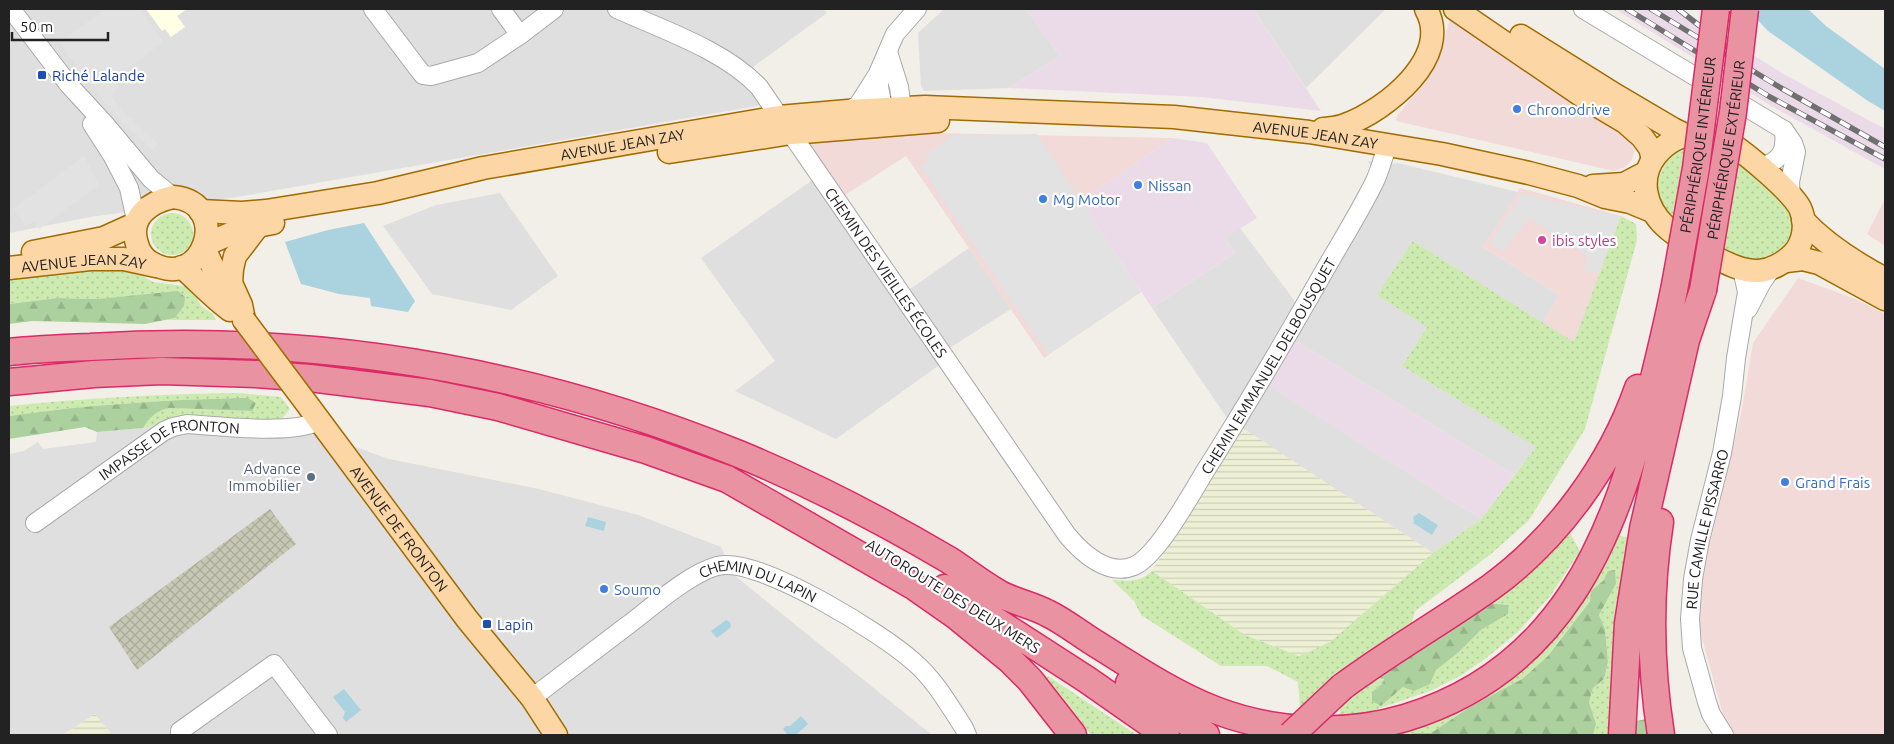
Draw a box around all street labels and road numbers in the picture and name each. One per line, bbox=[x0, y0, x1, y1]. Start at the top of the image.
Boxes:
street label: PÉRIPHÉRIQUE INTÉRIEUR bbox=[1676, 56, 1718, 234]
street label: PÉRIPHÉRIQUE EXTÉRIEUR bbox=[1703, 59, 1747, 241]
street label: AVENUE JEAN ZAY bbox=[1252, 117, 1379, 152]
street label: AVENUE JEAN ZAY bbox=[559, 125, 686, 163]
street label: CHEMIN DES VIEILLES ÉCOLES bbox=[822, 184, 951, 361]
street label: AVENUE JEAN ZAY bbox=[20, 250, 148, 275]
street label: CHEMIN EMMANUEL DELBOUSQUET bbox=[1197, 254, 1339, 477]
street label: IMPASSE DE FRONTON bbox=[95, 416, 240, 483]
street label: RUE CAMILLE PISSARRO bbox=[1682, 447, 1731, 610]
street label: AVENUE DE FRONTON bbox=[347, 462, 452, 594]
street label: AUTOROUTE DES DEUX MERS bbox=[863, 535, 1043, 657]
street label: CHEMIN DU LAPIN bbox=[696, 556, 820, 605]

